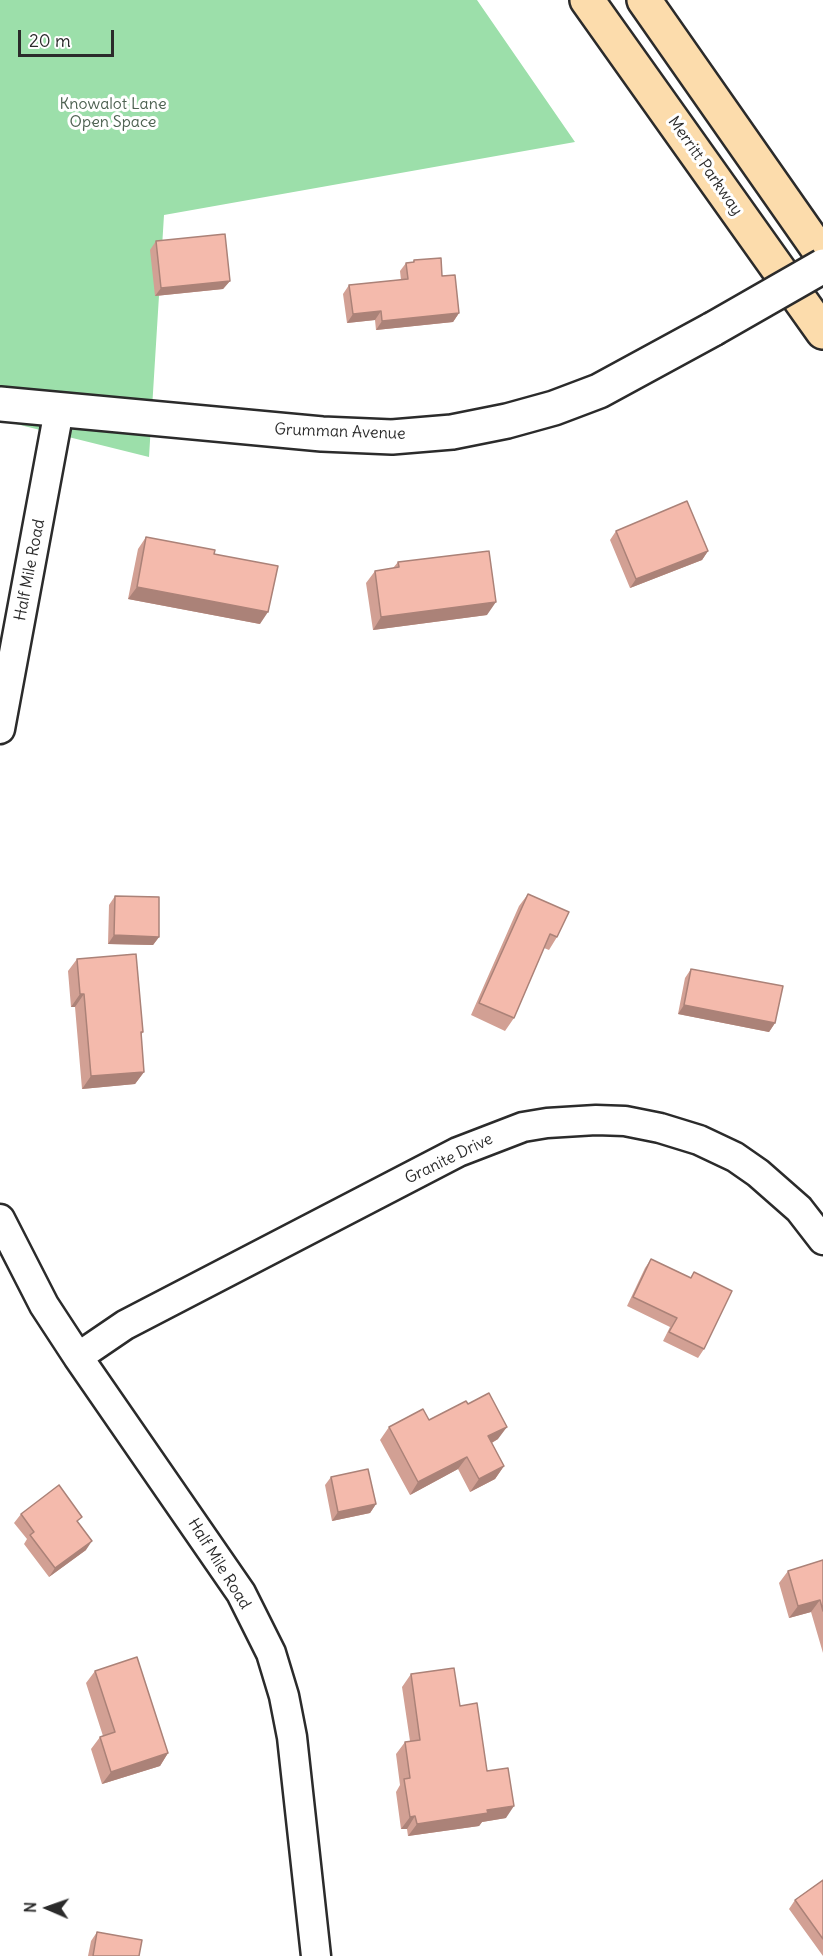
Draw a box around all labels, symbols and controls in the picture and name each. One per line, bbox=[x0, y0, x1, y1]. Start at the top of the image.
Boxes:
scale bar bbox=[21, 18, 117, 56]
text: 20 m bbox=[29, 29, 71, 52]
park label: Knowalot Lane Open Space bbox=[59, 94, 167, 132]
street label: Merritt Parkway bbox=[664, 113, 746, 219]
street label: Grumman Avenue bbox=[274, 420, 406, 444]
street label: Half Mile Road bbox=[11, 517, 49, 623]
street label: Granite Drive bbox=[402, 1129, 496, 1189]
street label: Half Mile Road bbox=[183, 1515, 255, 1613]
north arrow bbox=[18, 1878, 78, 1938]
text: N bbox=[20, 1901, 40, 1913]

